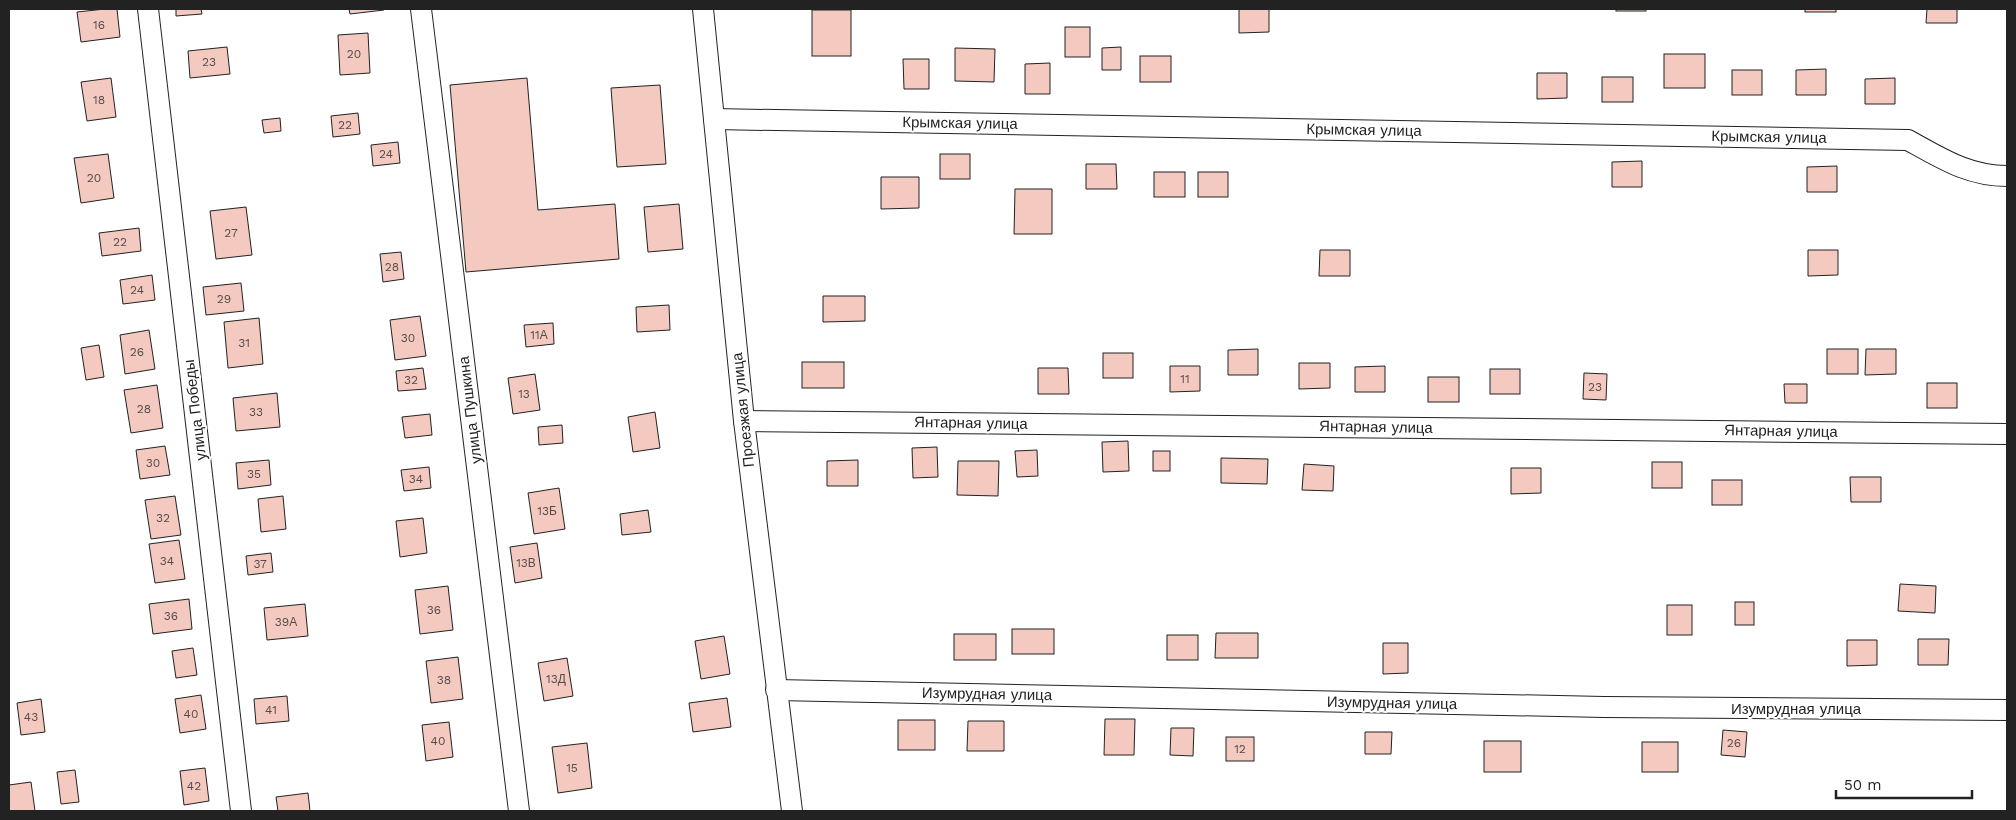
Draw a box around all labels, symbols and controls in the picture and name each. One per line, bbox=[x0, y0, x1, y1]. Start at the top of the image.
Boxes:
house number: 16 bbox=[93, 18, 105, 32]
house number: 20 bbox=[347, 47, 361, 61]
house number: 23 bbox=[202, 55, 216, 69]
house number: 18 bbox=[93, 93, 105, 107]
street label: Крымская улица bbox=[902, 113, 1018, 133]
house number: 22 bbox=[338, 118, 352, 132]
street label: Крымская улица bbox=[1306, 120, 1422, 140]
street label: Крымская улица bbox=[1711, 127, 1827, 147]
house number: 24 bbox=[379, 147, 393, 161]
house number: 20 bbox=[87, 171, 101, 185]
house number: 27 bbox=[224, 226, 238, 240]
house number: 22 bbox=[113, 235, 127, 249]
house number: 28 bbox=[385, 260, 399, 274]
house number: 24 bbox=[130, 283, 144, 297]
house number: 29 bbox=[217, 292, 231, 306]
house number: 11А bbox=[530, 328, 548, 342]
house number: 30 bbox=[401, 331, 415, 345]
house number: 31 bbox=[238, 336, 250, 350]
house number: 26 bbox=[130, 345, 144, 359]
street label: Проезжая улица bbox=[728, 351, 758, 468]
street label: улица Пушкина bbox=[454, 355, 486, 465]
street label: улица Победы bbox=[180, 359, 210, 461]
house number: 11 bbox=[1180, 372, 1190, 386]
house number: 32 bbox=[404, 373, 418, 387]
house number: 23 bbox=[1588, 380, 1602, 394]
house number: 13 bbox=[518, 387, 530, 401]
house number: 28 bbox=[137, 402, 151, 416]
house number: 33 bbox=[249, 405, 263, 419]
street label: Янтарная улица bbox=[914, 413, 1029, 433]
street label: Янтарная улица bbox=[1319, 417, 1434, 437]
street label: Янтарная улица bbox=[1724, 421, 1839, 441]
house number: 30 bbox=[146, 456, 160, 470]
house number: 35 bbox=[247, 467, 261, 481]
house number: 34 bbox=[409, 472, 423, 486]
house number: 13Б bbox=[537, 504, 557, 518]
house number: 32 bbox=[156, 511, 170, 525]
house number: 34 bbox=[160, 554, 174, 568]
house number: 13В bbox=[516, 556, 536, 570]
house number: 37 bbox=[253, 557, 267, 571]
house number: 36 bbox=[427, 603, 441, 617]
house number: 36 bbox=[164, 609, 178, 623]
house number: 39А bbox=[275, 615, 297, 629]
house number: 13Д bbox=[546, 672, 566, 686]
house number: 38 bbox=[437, 673, 451, 687]
street label: Изумрудная улица bbox=[922, 684, 1053, 704]
street label: Изумрудная улица bbox=[1327, 693, 1458, 713]
street label: Изумрудная улица bbox=[1731, 700, 1862, 718]
house number: 41 bbox=[265, 703, 277, 717]
house number: 40 bbox=[184, 707, 198, 721]
house number: 43 bbox=[24, 710, 38, 724]
house number: 40 bbox=[431, 734, 445, 748]
house number: 26 bbox=[1727, 736, 1741, 750]
house number: 12 bbox=[1234, 742, 1246, 756]
house number: 15 bbox=[566, 761, 578, 775]
scale bar bbox=[1836, 768, 1972, 800]
text: 50 m bbox=[1844, 776, 1881, 794]
house number: 42 bbox=[187, 779, 201, 793]

